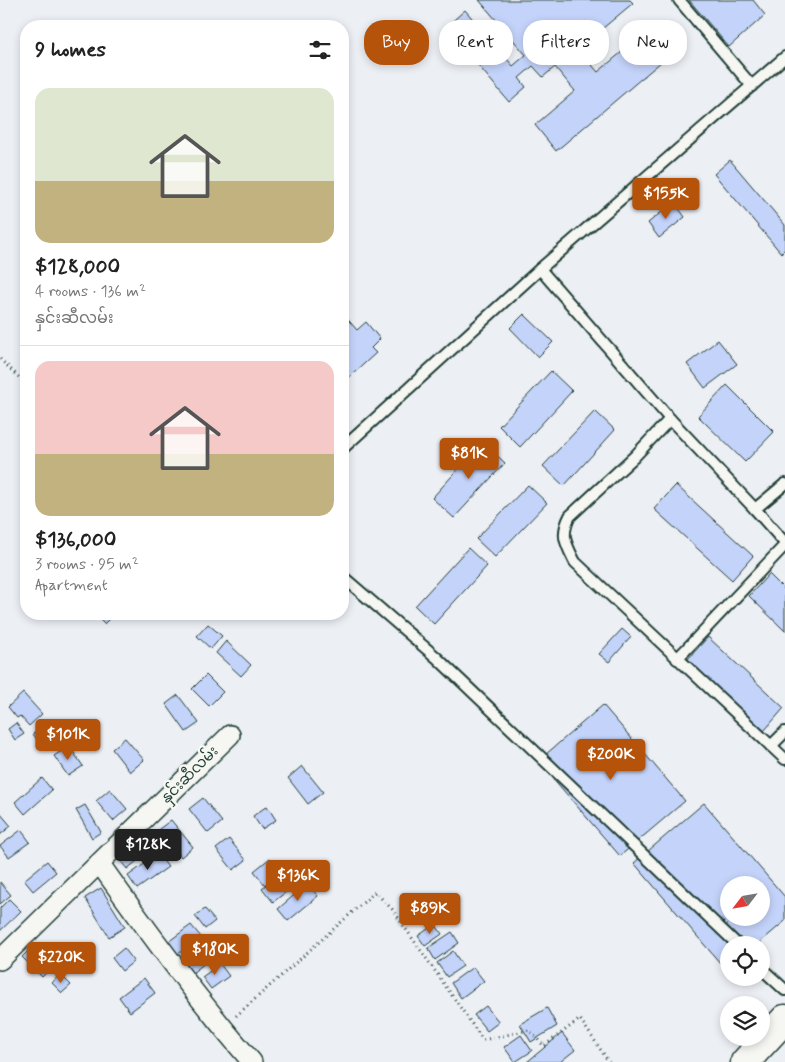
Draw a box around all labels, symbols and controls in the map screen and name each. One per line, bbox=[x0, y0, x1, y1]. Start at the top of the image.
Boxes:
chip: Buy bbox=[364, 20, 429, 65]
chip: Rent bbox=[439, 20, 513, 65]
chip: Filters bbox=[523, 20, 609, 65]
chip: New bbox=[619, 20, 687, 65]
text: 9 homes bbox=[35, 36, 106, 64]
icon: filters bbox=[306, 36, 334, 64]
icon: home bbox=[140, 121, 230, 211]
pin: $155K bbox=[631, 178, 701, 220]
text: $155K bbox=[643, 183, 689, 204]
text: $128,000 bbox=[35, 253, 120, 281]
text: 4 rooms · 136 m² bbox=[35, 281, 146, 302]
text: နှင်းဆီလမ်း bbox=[35, 308, 113, 329]
icon: home bbox=[140, 393, 230, 483]
pin: $81K bbox=[439, 438, 499, 480]
text: $81K bbox=[451, 443, 487, 464]
text: $136,000 bbox=[35, 526, 116, 554]
text: 3 rooms · 95 m² bbox=[35, 554, 139, 575]
text: Apartment bbox=[35, 575, 108, 596]
pin: $101K bbox=[33, 718, 103, 761]
text: $101K bbox=[46, 724, 90, 745]
pin: $200K bbox=[576, 738, 646, 781]
street label: နှင်းဆီလမ်း bbox=[156, 741, 224, 809]
text: $200K bbox=[587, 744, 635, 765]
pin: $128K bbox=[113, 828, 183, 871]
text: $128K bbox=[126, 834, 170, 855]
pin: $136K bbox=[263, 860, 333, 902]
text: $136K bbox=[277, 865, 319, 886]
north arrow bbox=[720, 876, 770, 926]
map controls bbox=[720, 876, 770, 1046]
pin: $89K bbox=[400, 892, 460, 935]
text: $89K bbox=[410, 898, 450, 919]
pin: $180K bbox=[180, 934, 250, 976]
button: locate bbox=[720, 936, 770, 986]
text: $180K bbox=[192, 939, 238, 960]
pin: $220K bbox=[26, 942, 96, 984]
text: $220K bbox=[38, 947, 84, 968]
button: layers bbox=[720, 996, 770, 1046]

